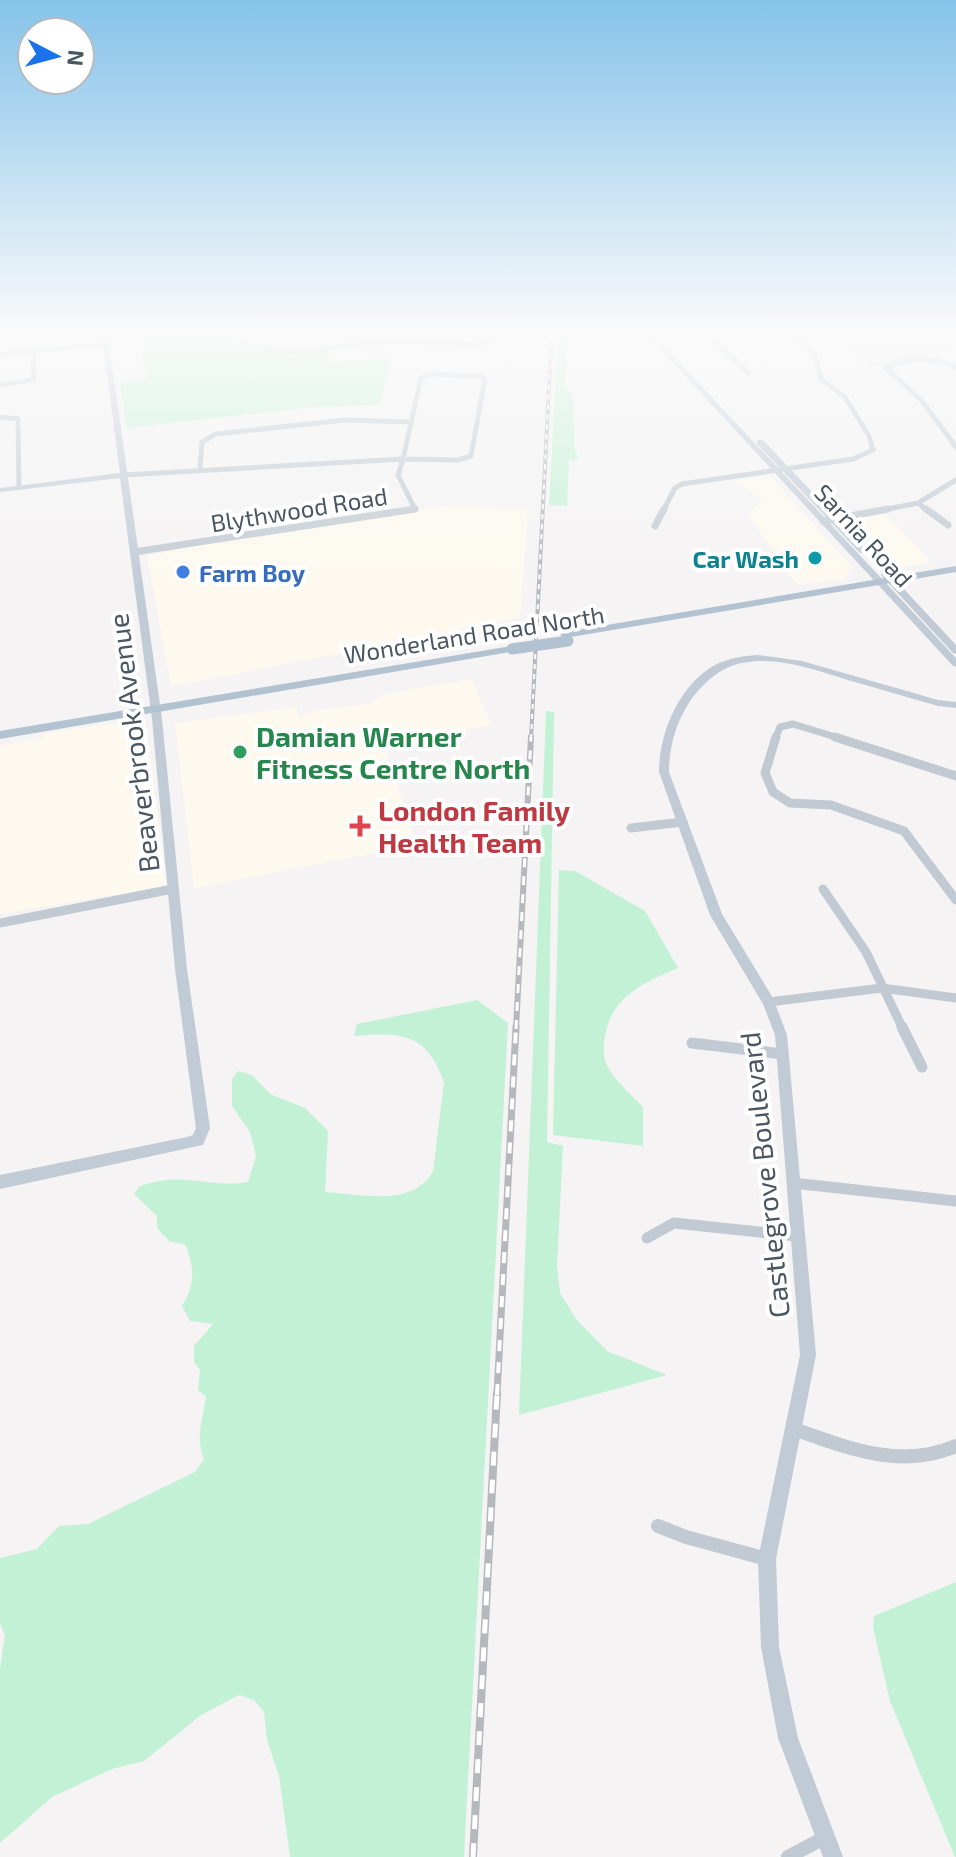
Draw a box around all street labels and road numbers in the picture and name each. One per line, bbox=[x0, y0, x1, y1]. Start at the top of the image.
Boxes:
street label: Sarnia Road bbox=[809, 478, 919, 592]
street label: Blythwood Road bbox=[209, 481, 389, 537]
street label: Wonderland Road North bbox=[342, 599, 606, 669]
street label: Beaverbrook Avenue bbox=[100, 612, 166, 874]
street label: Castlegrove Boulevard bbox=[732, 1030, 796, 1320]

